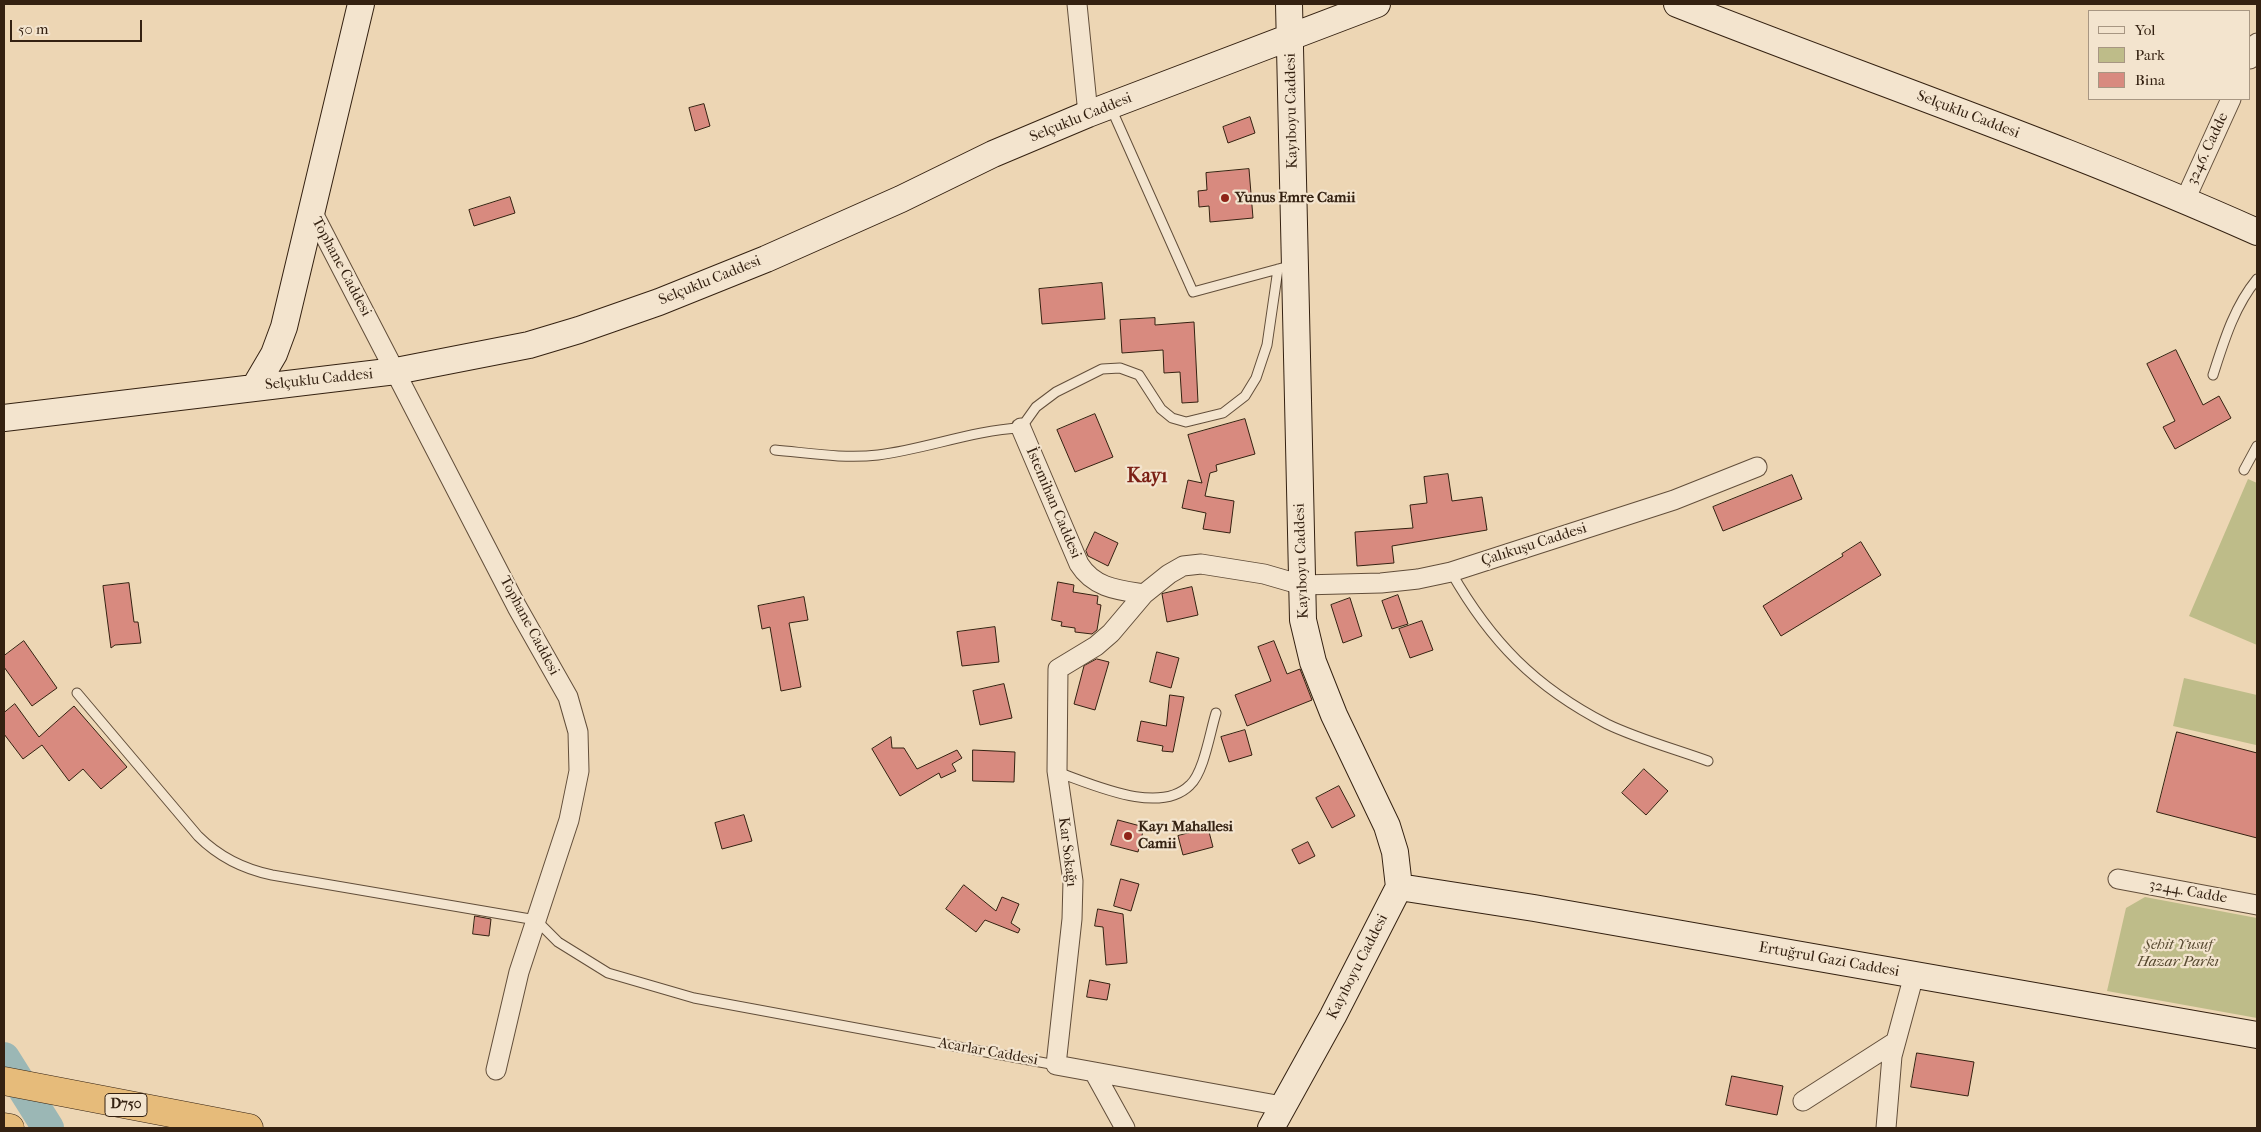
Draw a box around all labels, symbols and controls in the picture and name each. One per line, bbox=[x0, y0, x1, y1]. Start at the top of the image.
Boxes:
scale bar bbox=[12, 10, 145, 42]
legend bbox=[2088, 10, 2251, 100]
text: 50 m bbox=[18, 20, 48, 38]
text: Yol bbox=[2135, 21, 2155, 39]
text: Park bbox=[2135, 46, 2165, 64]
street label: Kayıboyu Caddesi bbox=[1282, 53, 1302, 169]
text: Bina bbox=[2135, 71, 2165, 89]
street label: Selçuklu Caddesi bbox=[1914, 87, 2022, 143]
street label: Selçuklu Caddesi bbox=[1027, 89, 1135, 147]
street label: 3246. Cadde bbox=[2183, 110, 2233, 188]
place label: Yunus Emre Camii bbox=[1235, 189, 1355, 207]
marker: Yunus Emre Camii bbox=[1219, 192, 1231, 204]
street label: Tophane Caddesi bbox=[307, 214, 375, 320]
street label: Selçuklu Caddesi bbox=[656, 252, 764, 310]
street label: Selçuklu Caddesi bbox=[264, 365, 374, 395]
street label: İstemihan Caddesi bbox=[1021, 445, 1085, 561]
district label: Kayı bbox=[1127, 465, 1167, 489]
street label: Kayıboyu Caddesi bbox=[1291, 503, 1313, 619]
street label: Çalıkuşu Caddesi bbox=[1479, 519, 1589, 571]
street label: Tophane Caddesi bbox=[495, 573, 563, 679]
street label: Kar Sokağı bbox=[1054, 816, 1080, 888]
place label: Kayı Mahallesi Camii bbox=[1138, 818, 1233, 853]
marker: Kayı Mahallesi Camii bbox=[1122, 830, 1134, 842]
street label: 3244. Cadde bbox=[2148, 876, 2228, 908]
street label: Kayıboyu Caddesi bbox=[1324, 911, 1392, 1023]
park label: Şehit Yusuf Hazar Parkı bbox=[2137, 936, 2219, 971]
street label: Ertuğrul Gazi Caddesi bbox=[1757, 939, 1901, 981]
street label: Acarlar Caddesi bbox=[937, 1034, 1039, 1070]
road number: D750 bbox=[105, 1094, 147, 1116]

